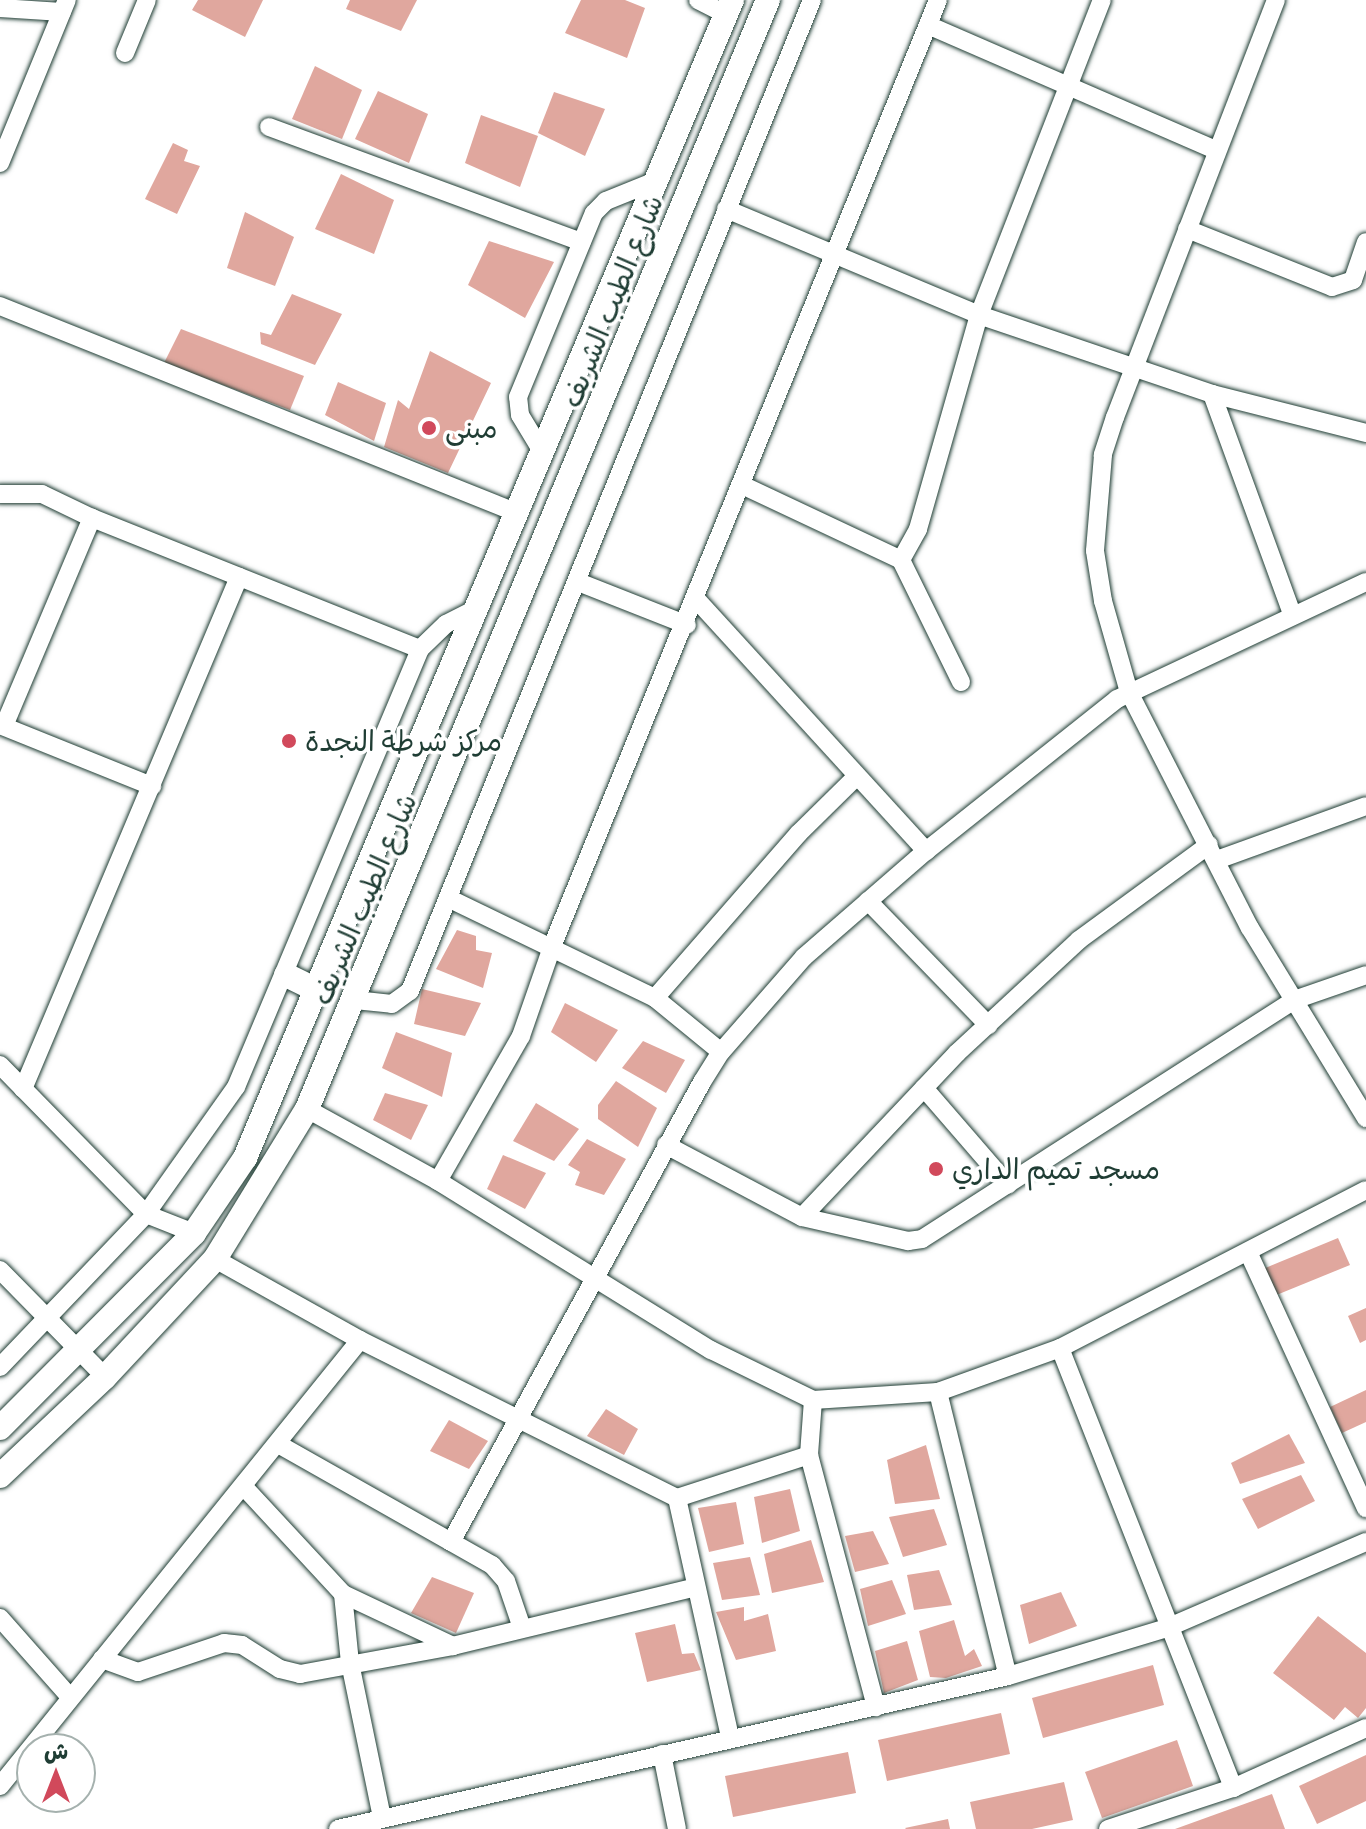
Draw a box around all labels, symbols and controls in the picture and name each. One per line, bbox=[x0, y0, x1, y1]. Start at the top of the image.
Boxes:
street label: شارع الطيب الشريف bbox=[554, 190, 670, 412]
place label: مبنى bbox=[445, 411, 498, 445]
marker: مبنى bbox=[420, 419, 438, 437]
place label: مركز شرطة النجدة bbox=[305, 724, 502, 758]
marker: مركز شرطة النجدة bbox=[280, 732, 298, 750]
street label: شارع الطيب الشريف bbox=[304, 788, 424, 1010]
place label: مسجد تميم الداري bbox=[952, 1152, 1160, 1186]
marker: مسجد تميم الداري bbox=[927, 1160, 945, 1178]
north arrow bbox=[16, 1733, 96, 1813]
text: ش bbox=[44, 1737, 68, 1765]

